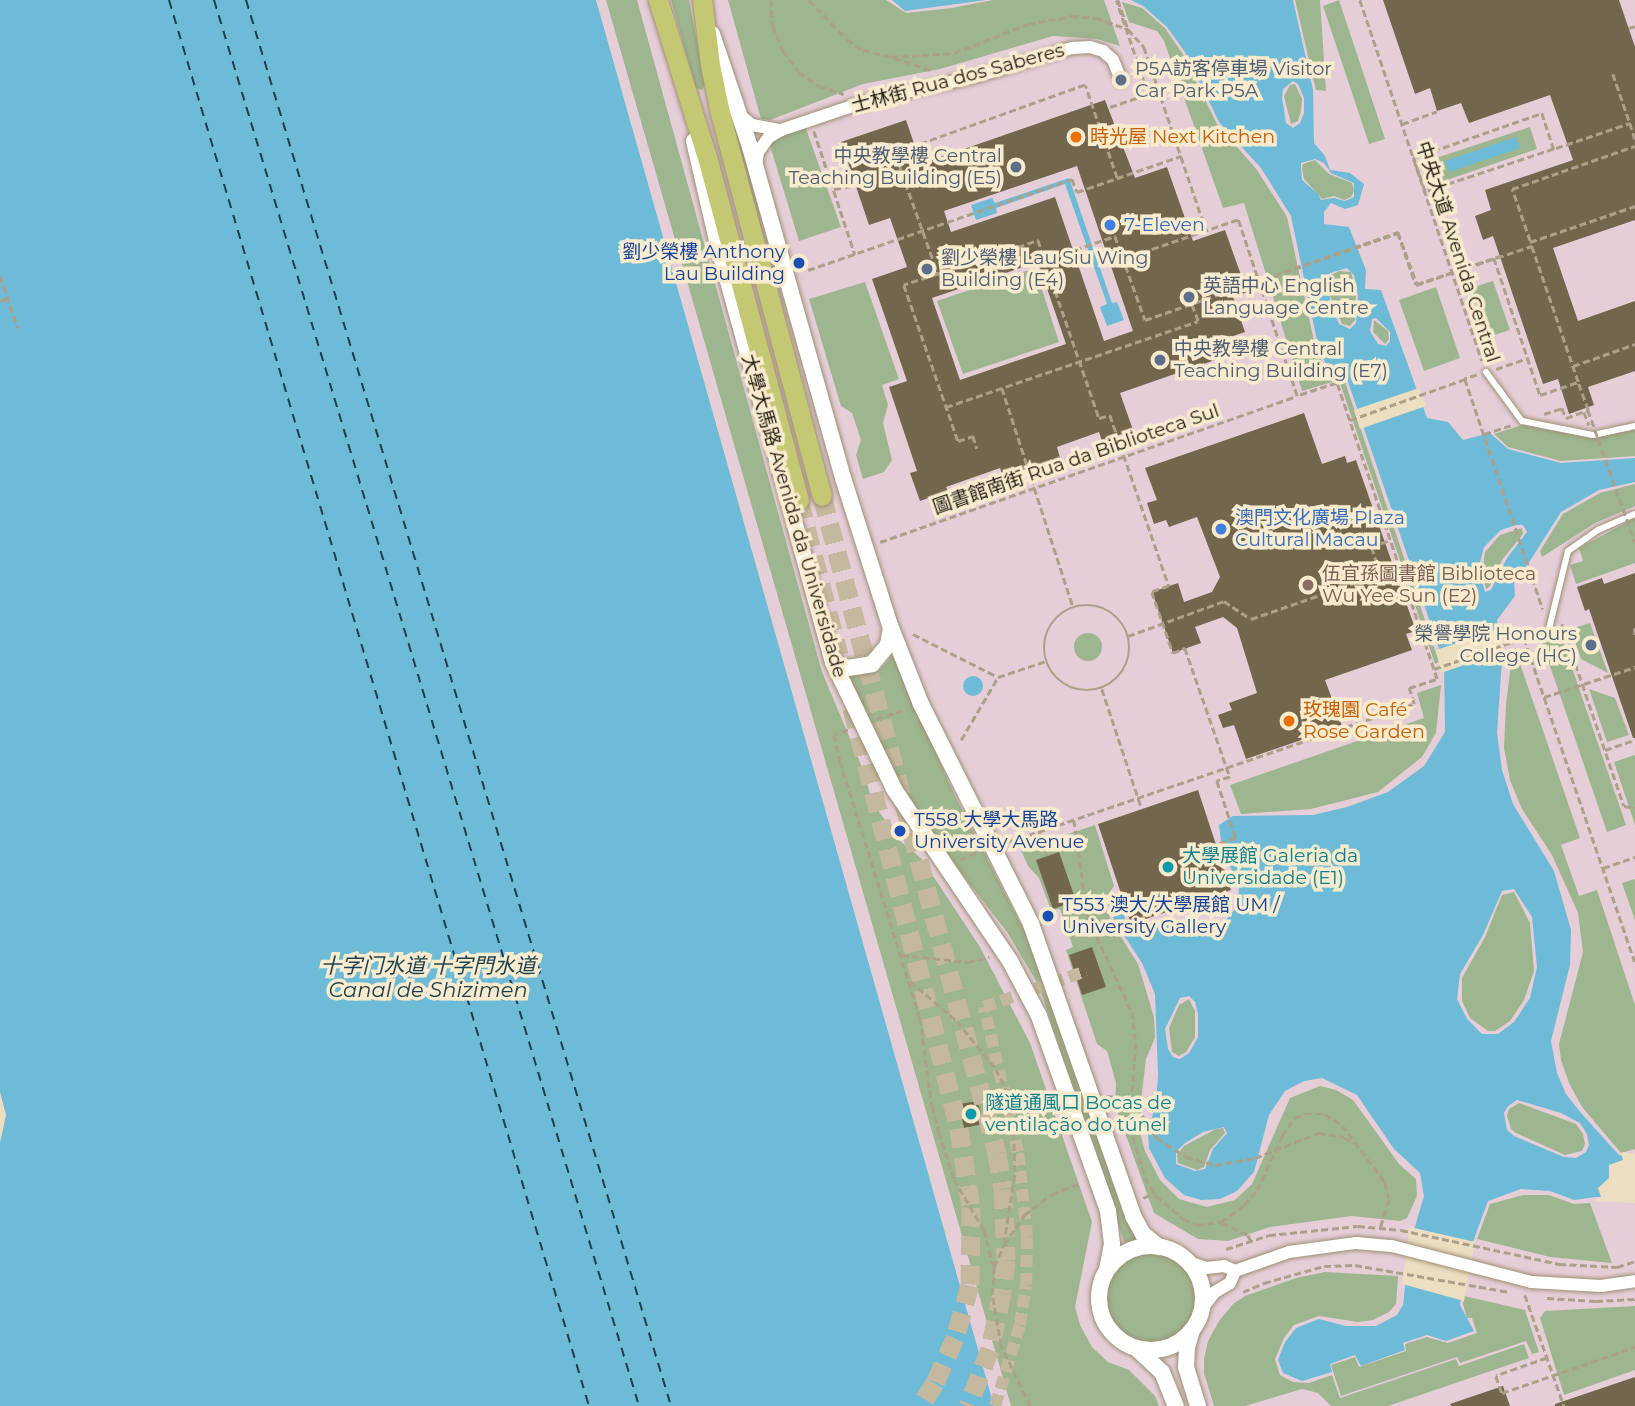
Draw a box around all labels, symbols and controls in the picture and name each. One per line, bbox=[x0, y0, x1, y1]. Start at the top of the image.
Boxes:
street label: 士林街 Rua dos Saberes bbox=[849, 39, 1067, 117]
place label: P5A訪客停車場 Visitor Car Park P5A bbox=[1135, 58, 1332, 102]
marker: P5A訪客停車場 Visitor Car Park P5A bbox=[1113, 72, 1129, 88]
place label: 時光屋 Next Kitchen bbox=[1090, 126, 1275, 148]
marker: 時光屋 Next Kitchen bbox=[1068, 129, 1084, 145]
street label: 中央大道 Avenida Central bbox=[1411, 139, 1505, 365]
place label: 中央教學樓 Central Teaching Building (E5) bbox=[788, 145, 1002, 189]
marker: 中央教學樓 Central Teaching Building (E5) bbox=[1008, 159, 1024, 175]
place label: 7-Eleven bbox=[1124, 214, 1205, 236]
marker: 7-Eleven bbox=[1102, 217, 1118, 233]
place label: 劉少榮樓 Anthony Lau Building bbox=[622, 241, 785, 285]
place label: 劉少榮樓 Lau Siu Wing Building (E4) bbox=[941, 247, 1148, 291]
marker: 劉少榮樓 Anthony Lau Building bbox=[791, 255, 807, 271]
marker: 劉少榮樓 Lau Siu Wing Building (E4) bbox=[919, 261, 935, 277]
place label: 英語中心 English Language Centre bbox=[1203, 275, 1369, 319]
marker: 英語中心 English Language Centre bbox=[1181, 289, 1197, 305]
place label: 中央教學樓 Central Teaching Building (E7) bbox=[1174, 338, 1388, 382]
street label: 大學大馬路 Avenida da Universidade bbox=[737, 352, 851, 680]
marker: 中央教學樓 Central Teaching Building (E7) bbox=[1152, 352, 1168, 368]
street label: 圖書館南街 Rua da Biblioteca Sul bbox=[930, 399, 1222, 519]
place label: 澳門文化廣場 Plaza Cultural Macau bbox=[1235, 507, 1405, 551]
marker: 澳門文化廣場 Plaza Cultural Macau bbox=[1213, 521, 1229, 537]
place label: 伍宜孫圖書館 Biblioteca Wu Yee Sun (E2) bbox=[1322, 563, 1536, 607]
marker: 伍宜孫圖書館 Biblioteca Wu Yee Sun (E2) bbox=[1300, 577, 1316, 593]
place label: 榮譽學院 Honours College (HC) bbox=[1414, 623, 1577, 667]
marker: 榮譽學院 Honours College (HC) bbox=[1583, 637, 1599, 653]
place label: 玫瑰園 Café Rose Garden bbox=[1303, 699, 1425, 743]
marker: 玫瑰園 Café Rose Garden bbox=[1281, 713, 1297, 729]
place label: T558 大學大馬路 University Avenue bbox=[914, 809, 1084, 853]
marker: T558 大學大馬路 University Avenue bbox=[892, 823, 908, 839]
place label: 大學展館 Galeria da Universidade (E1) bbox=[1182, 845, 1358, 889]
marker: 大學展館 Galeria da Universidade (E1) bbox=[1160, 859, 1176, 875]
place label: T553 澳大/大學展館 UM / University Gallery bbox=[1062, 894, 1280, 938]
marker: T553 澳大/大學展館 UM / University Gallery bbox=[1040, 908, 1056, 924]
water label: 十字门水道 十字門水道 Canal de Shizimen bbox=[320, 953, 536, 1003]
place label: 隧道通風口 Bocas de ventilação do túnel bbox=[985, 1092, 1172, 1136]
marker: 隧道通風口 Bocas de ventilação do túnel bbox=[963, 1106, 979, 1122]

